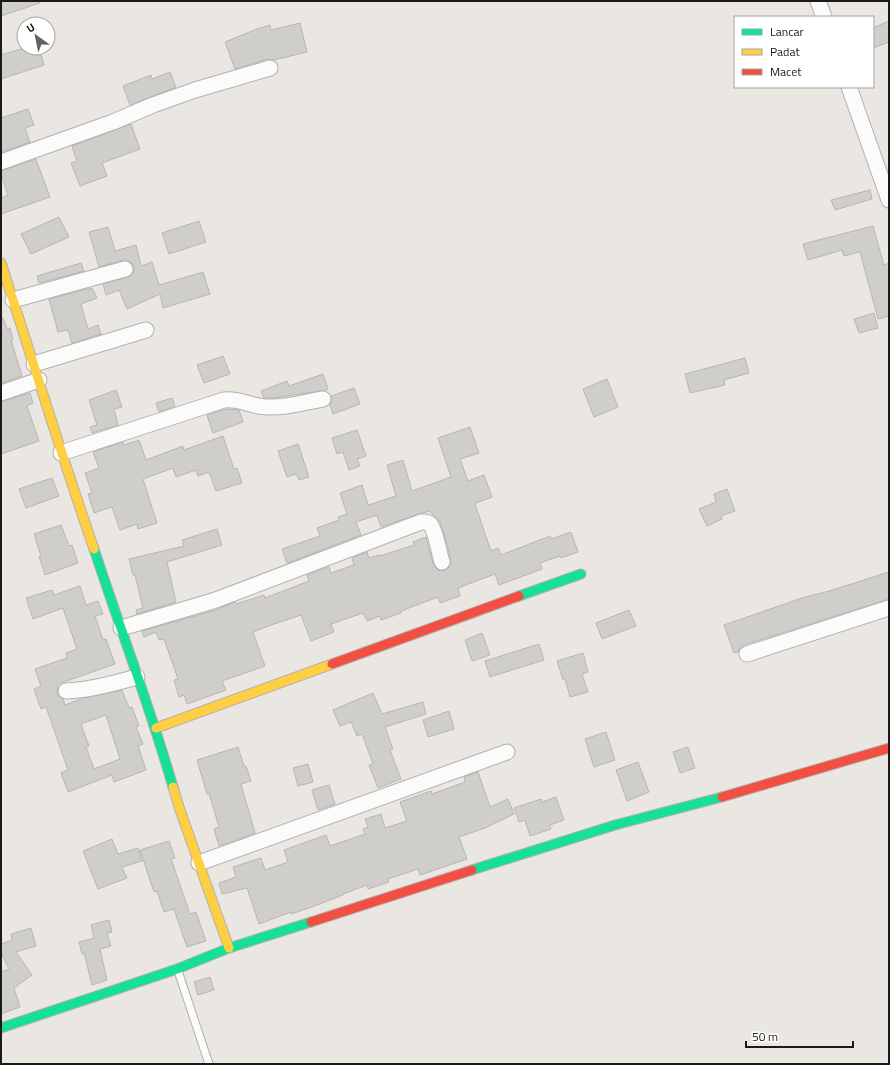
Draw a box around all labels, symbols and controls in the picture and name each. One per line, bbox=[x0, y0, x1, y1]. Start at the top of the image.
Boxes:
north arrow bbox=[16, 16, 56, 56]
legend bbox=[734, 16, 874, 88]
text: U bbox=[23, 19, 38, 36]
text: Lancar bbox=[770, 22, 804, 41]
text: Padat bbox=[770, 42, 800, 61]
text: Macet bbox=[770, 62, 802, 81]
scale bar bbox=[746, 1023, 853, 1049]
text: 50 m bbox=[752, 1027, 778, 1046]

